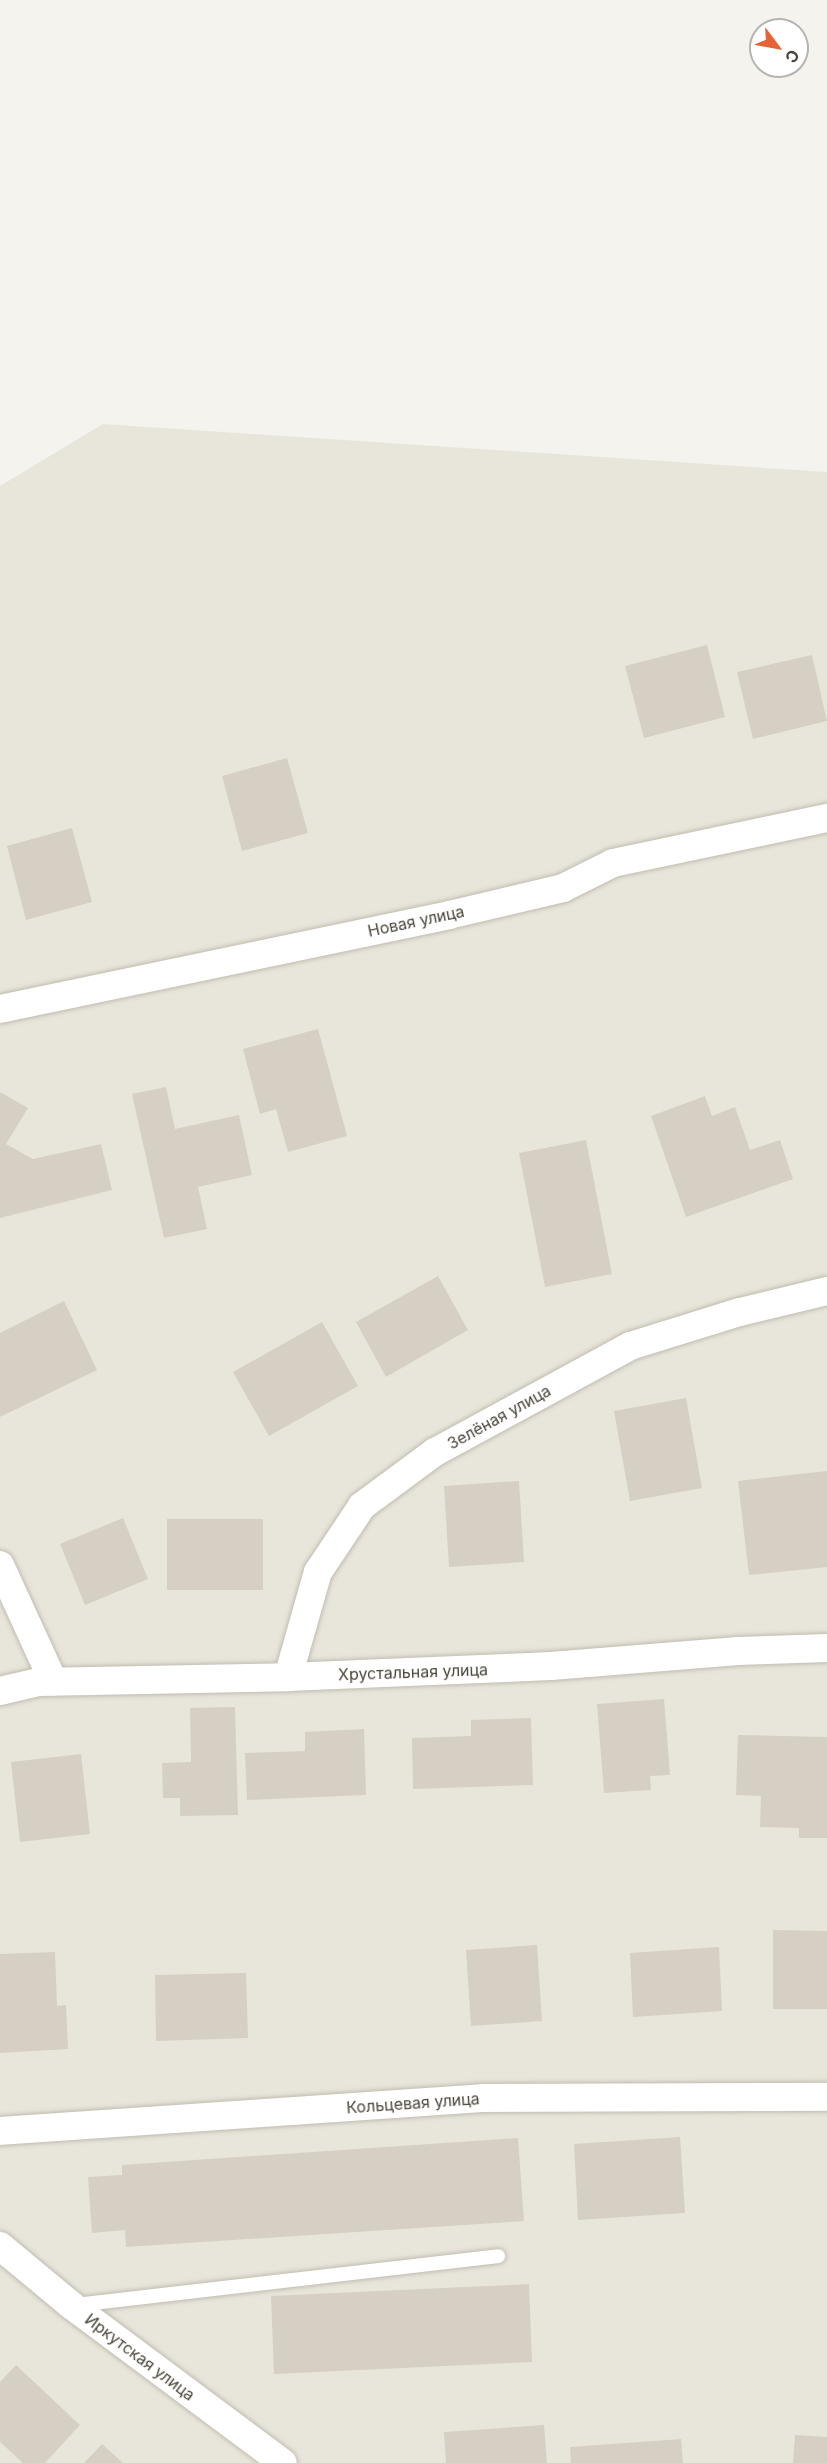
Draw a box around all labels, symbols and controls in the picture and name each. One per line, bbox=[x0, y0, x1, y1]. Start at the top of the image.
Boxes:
north arrow bbox=[749, 18, 809, 78]
text: С bbox=[781, 46, 804, 67]
street label: Новая улица bbox=[366, 901, 466, 941]
street label: Зелёная улица bbox=[444, 1381, 554, 1453]
street label: Хрустальная улица bbox=[338, 1660, 488, 1684]
street label: Кольцевая улица bbox=[346, 2089, 480, 2117]
street label: Иркутская улица bbox=[81, 2309, 199, 2405]

